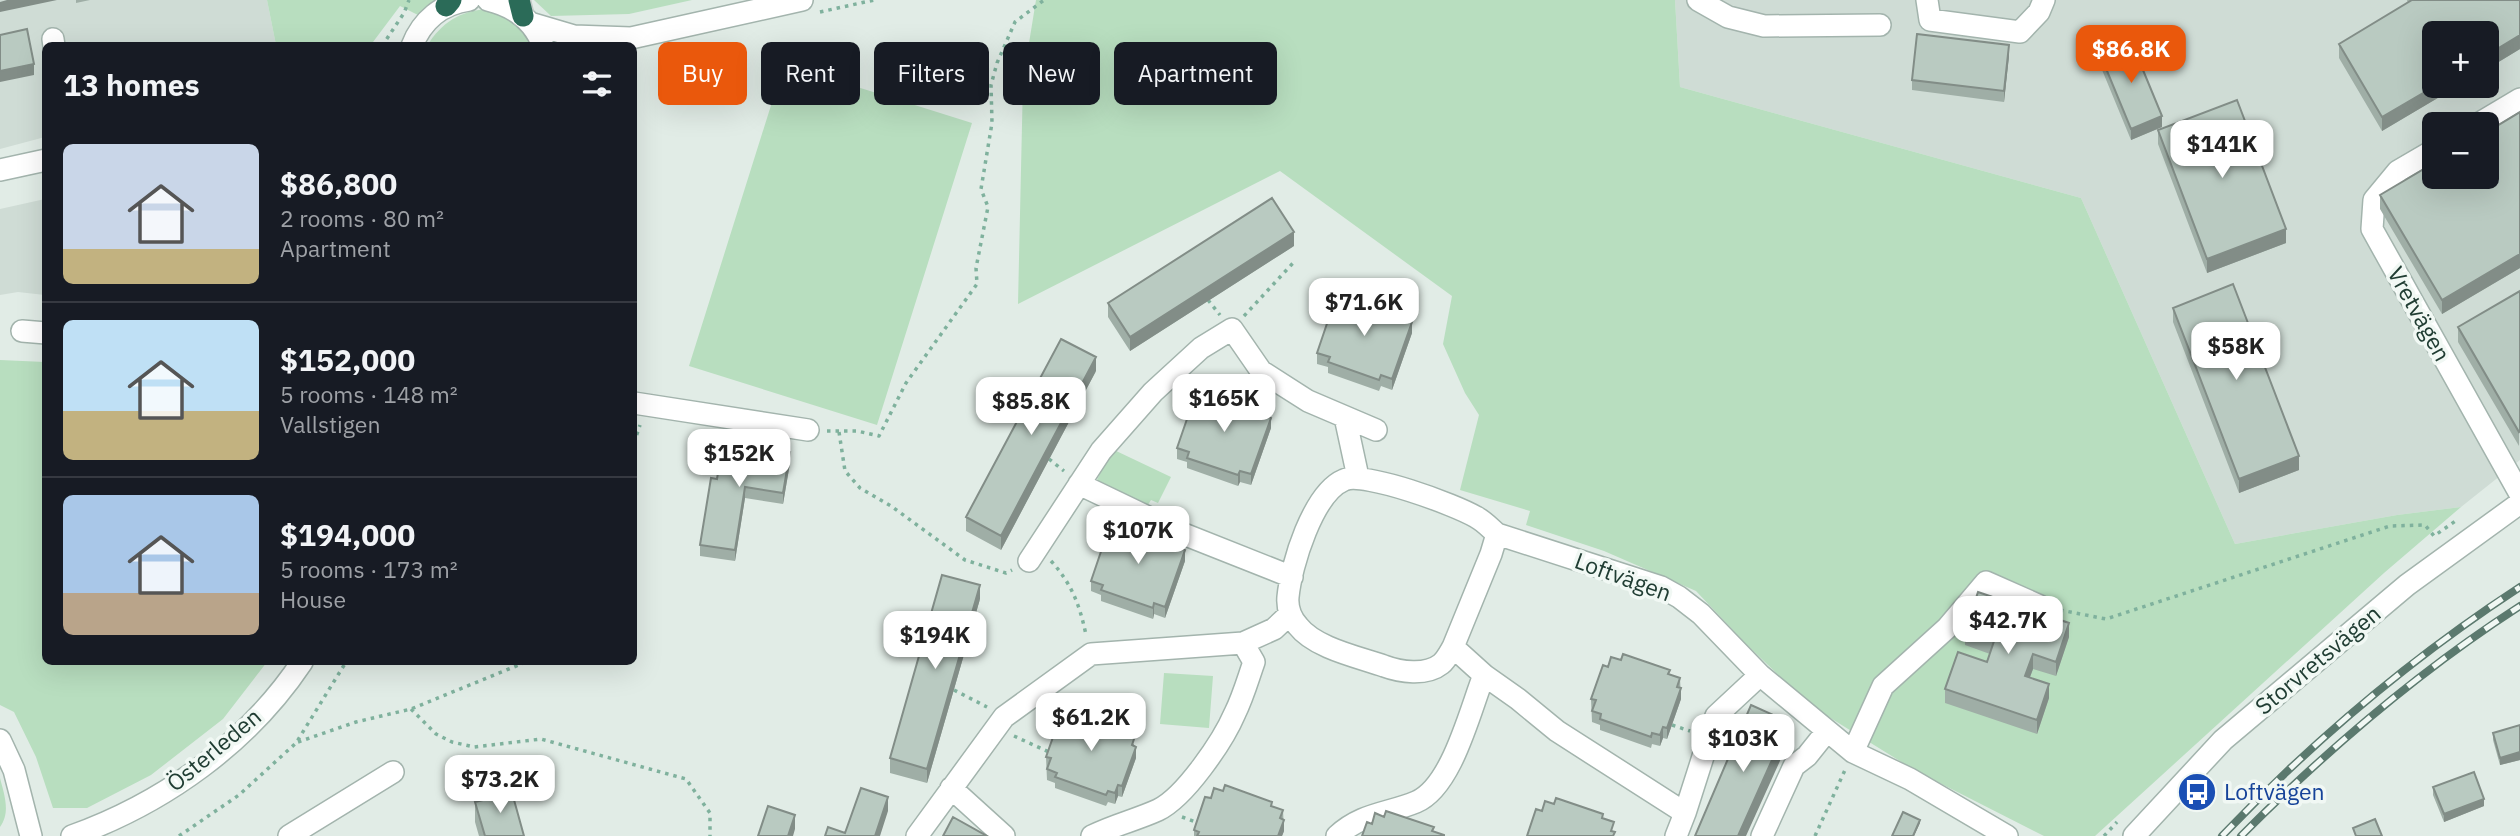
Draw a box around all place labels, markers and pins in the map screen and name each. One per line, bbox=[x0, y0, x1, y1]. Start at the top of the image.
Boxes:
pin: $86.8K bbox=[2074, 25, 2188, 85]
pin: $141K bbox=[2173, 120, 2271, 180]
pin: $71.6K bbox=[1307, 278, 1421, 338]
pin: $58K bbox=[2195, 322, 2277, 382]
pin: $165K bbox=[1175, 374, 1273, 434]
pin: $85.8K bbox=[974, 378, 1088, 437]
pin: $152K bbox=[690, 430, 788, 489]
pin: $107K bbox=[1089, 506, 1187, 566]
pin: $42.7K bbox=[1951, 596, 2065, 656]
pin: $194K bbox=[886, 612, 984, 671]
pin: $61.2K bbox=[1034, 694, 1148, 753]
pin: $103K bbox=[1694, 714, 1792, 774]
pin: $73.2K bbox=[443, 756, 557, 815]
bus stop icon: Loftvägen bbox=[2176, 771, 2218, 813]
place label: Loftvägen bbox=[2224, 776, 2325, 806]

